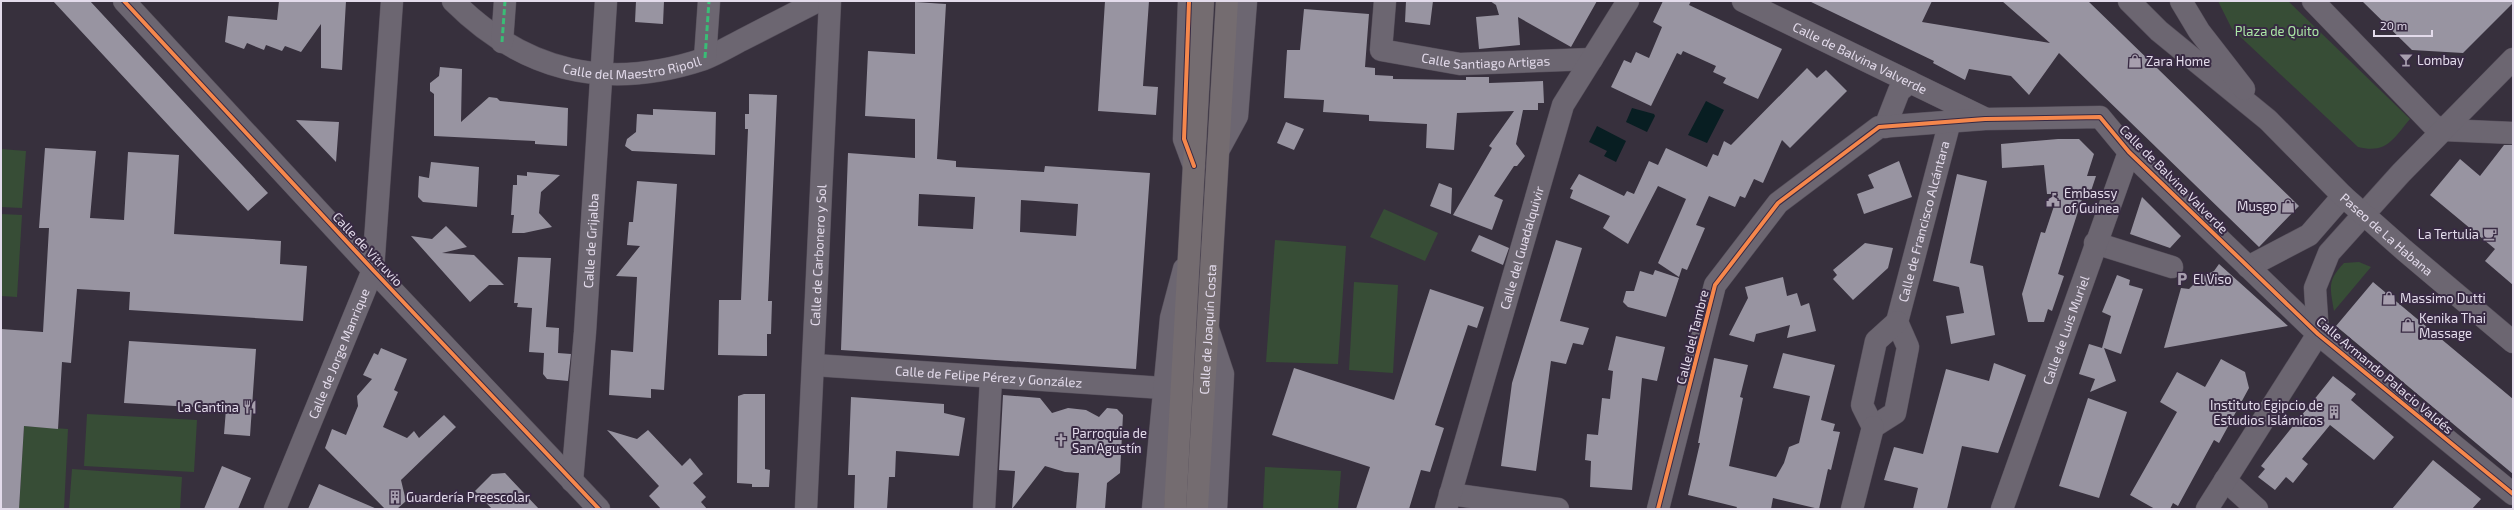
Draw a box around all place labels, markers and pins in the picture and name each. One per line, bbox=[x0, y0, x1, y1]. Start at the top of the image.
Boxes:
bar icon: Lombay bbox=[2398, 52, 2414, 68]
place label: Lombay bbox=[2417, 52, 2464, 68]
shop icon: Zara Home bbox=[2127, 53, 2143, 69]
place label: Zara Home bbox=[2146, 53, 2210, 69]
place label: Embassy of Guinea bbox=[2064, 185, 2119, 216]
public building icon: Embassy of Guinea bbox=[2045, 192, 2061, 208]
place label: Musgo bbox=[2237, 198, 2277, 214]
shop icon: Musgo bbox=[2280, 198, 2296, 214]
place label: La Tertulia bbox=[2418, 226, 2479, 242]
cafe icon: La Tertulia bbox=[2482, 226, 2498, 242]
parking icon: El Viso bbox=[2174, 271, 2190, 287]
place label: El Viso bbox=[2193, 271, 2232, 287]
shop icon: Massimo Dutti bbox=[2381, 290, 2397, 306]
place label: Massimo Dutti bbox=[2400, 290, 2486, 306]
place label: Kenika Thai Massage bbox=[2419, 310, 2486, 341]
shop icon: Kenika Thai Massage bbox=[2400, 317, 2416, 333]
place label: Instituto Egipcio de Estudios Islámicos bbox=[2210, 397, 2323, 428]
place label: La Cantina bbox=[177, 399, 239, 415]
restaurant icon: La Cantina bbox=[242, 399, 258, 415]
building icon: Instituto Egipcio de Estudios Islámicos bbox=[2326, 404, 2342, 420]
place label: Parroquia de San Agustín bbox=[1072, 425, 1147, 456]
church icon: Parroquia de San Agustín bbox=[1053, 432, 1069, 448]
building icon: Guardería Preescolar bbox=[387, 489, 403, 505]
place label: Guardería Preescolar bbox=[406, 489, 530, 505]

